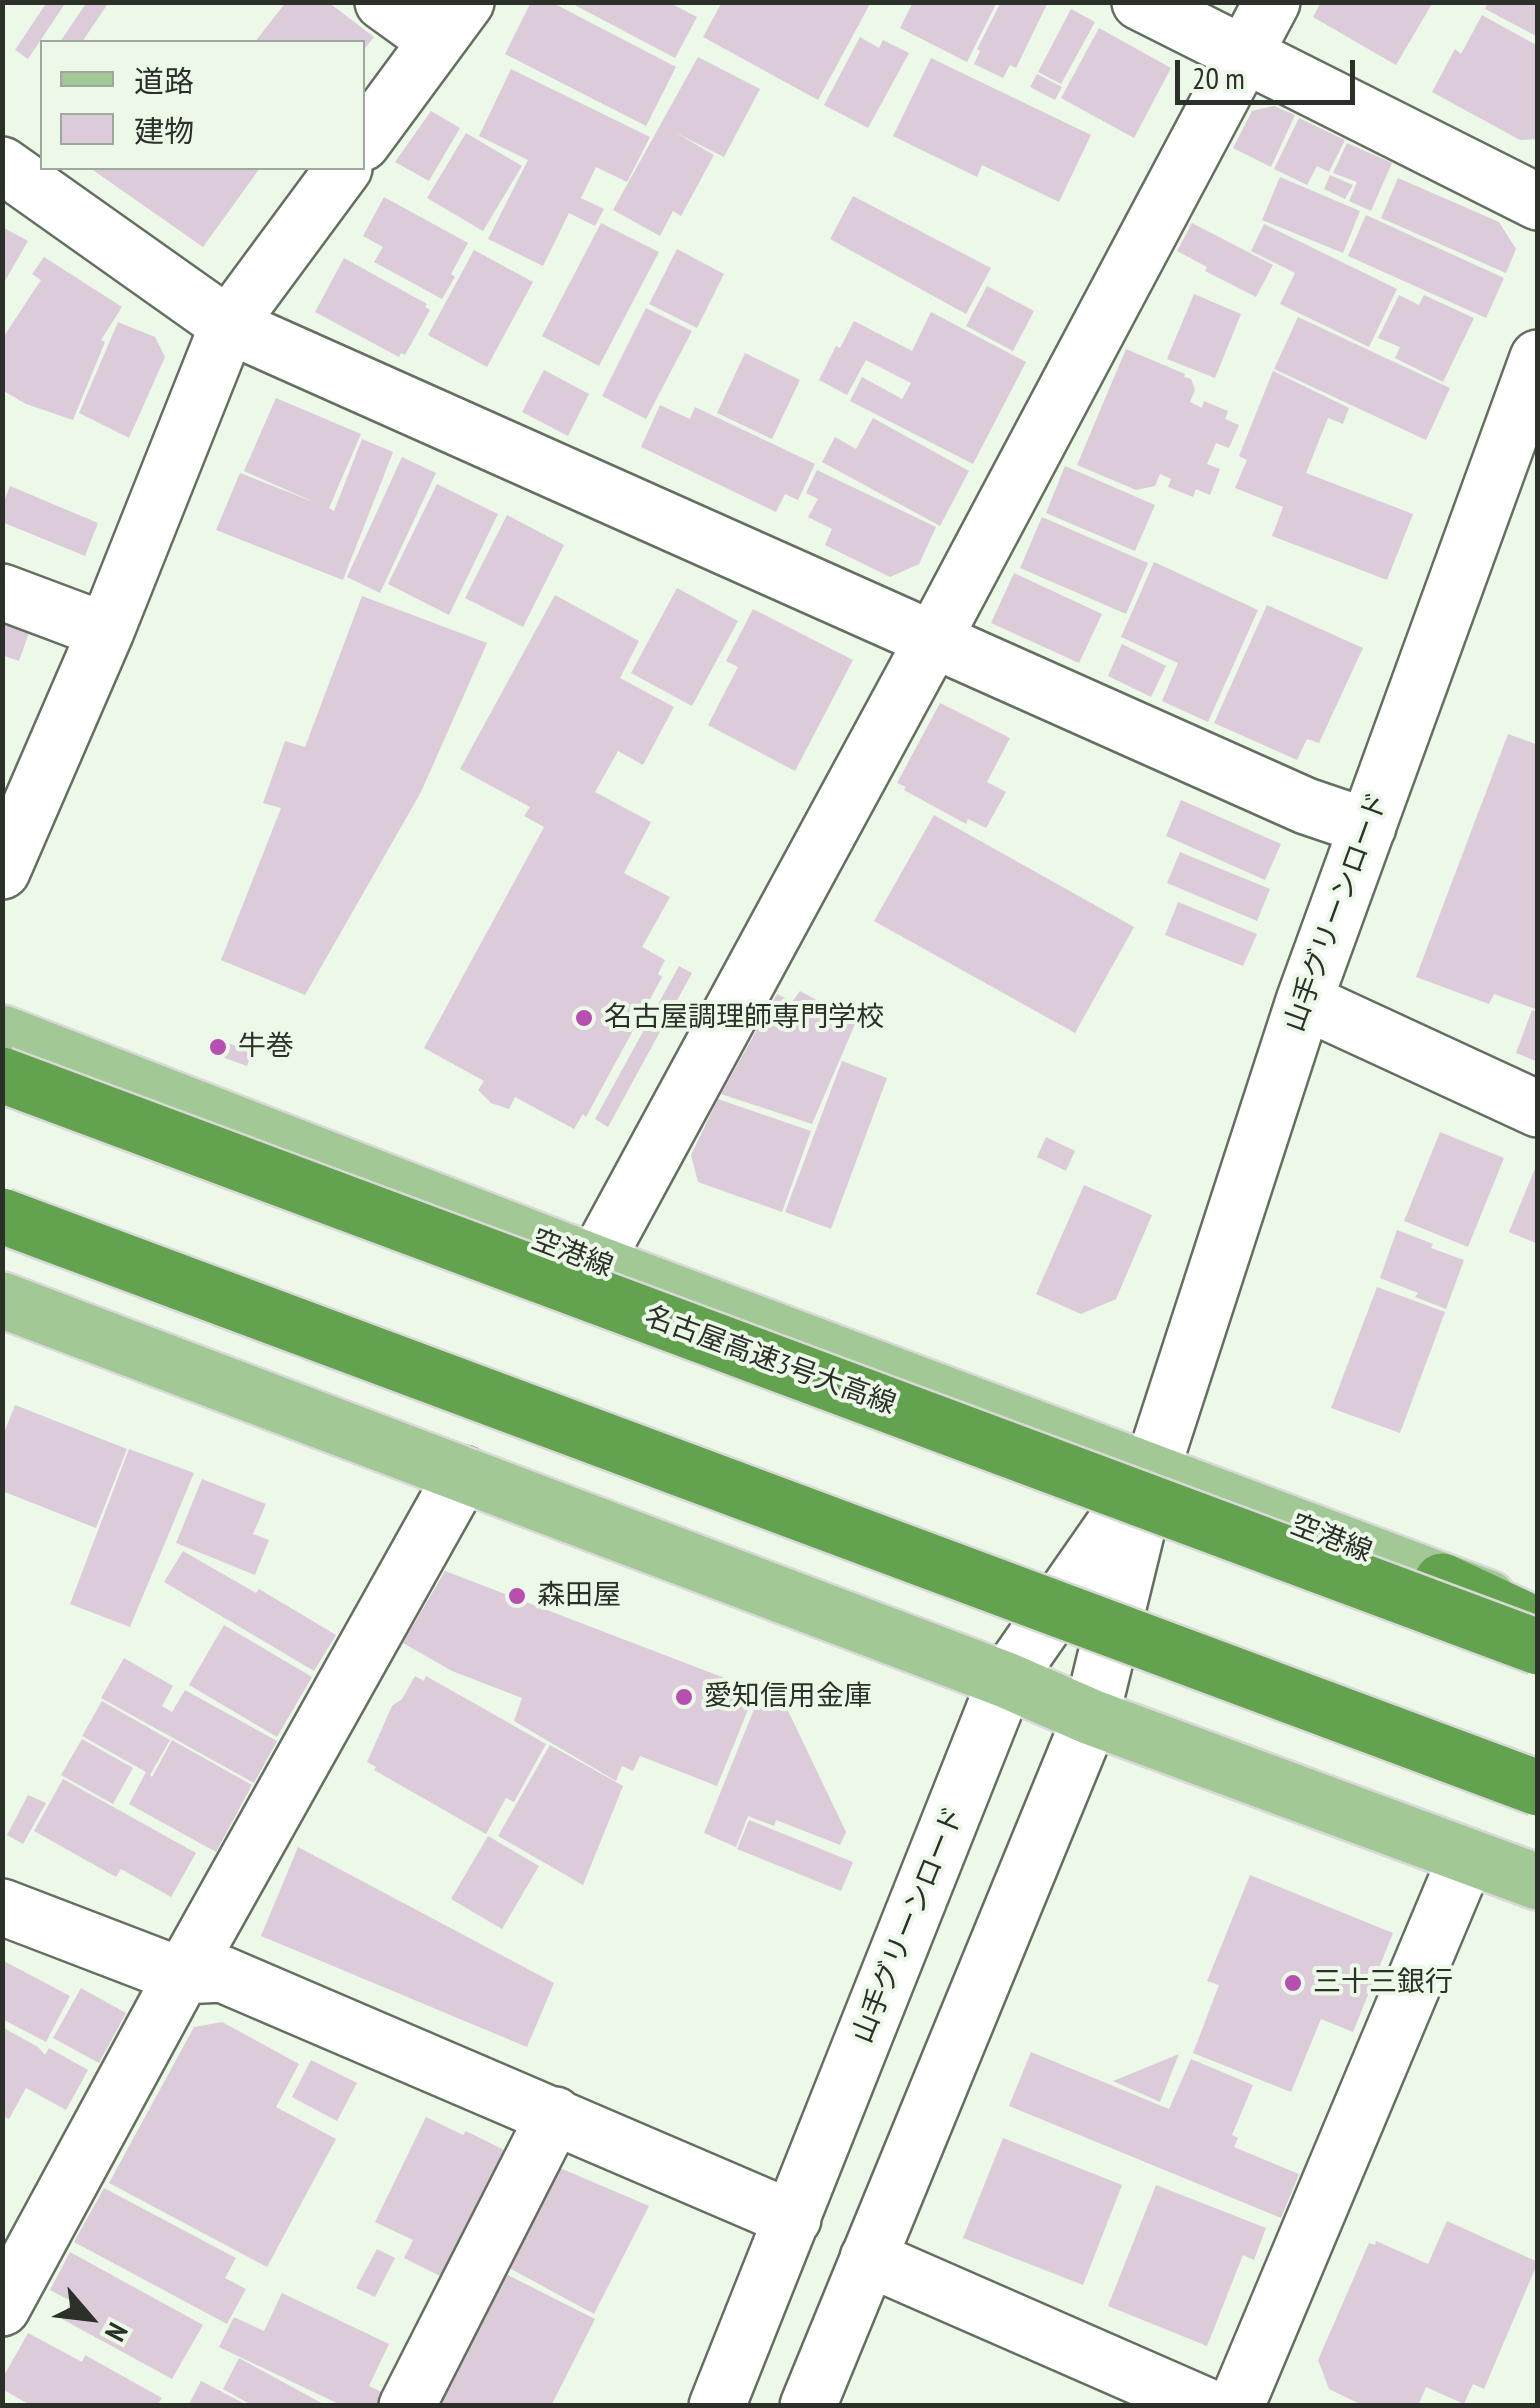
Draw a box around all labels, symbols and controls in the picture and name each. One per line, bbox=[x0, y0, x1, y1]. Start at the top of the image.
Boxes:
legend bbox=[40, 40, 365, 170]
scale bar bbox=[1180, 40, 1360, 102]
text: 20 m bbox=[1192, 58, 1245, 97]
text: 道路 bbox=[134, 61, 194, 100]
text: 建物 bbox=[134, 111, 194, 150]
street label: 山手グリーンロード bbox=[1278, 788, 1396, 1036]
place label: 名古屋調理師専門学校 bbox=[604, 1001, 884, 1035]
marker: 名古屋調理師専門学校 bbox=[573, 1007, 595, 1029]
place label: 牛巻 bbox=[238, 1030, 294, 1064]
marker: 牛巻 bbox=[207, 1036, 229, 1058]
street label: 空港線 bbox=[527, 1223, 617, 1285]
street label: 名古屋高速3号大高線 bbox=[640, 1300, 900, 1422]
street label: 空港線 bbox=[1286, 1508, 1376, 1570]
place label: 森田屋 bbox=[537, 1579, 621, 1613]
marker: 森田屋 bbox=[506, 1585, 528, 1607]
place label: 愛知信用金庫 bbox=[704, 1680, 872, 1714]
marker: 愛知信用金庫 bbox=[673, 1686, 695, 1708]
street label: 山手グリーンロード bbox=[846, 1802, 972, 2048]
place label: 三十三銀行 bbox=[1313, 1966, 1453, 2000]
marker: 三十三銀行 bbox=[1282, 1972, 1304, 1994]
north arrow bbox=[40, 2268, 140, 2368]
text: N bbox=[97, 2317, 137, 2348]

